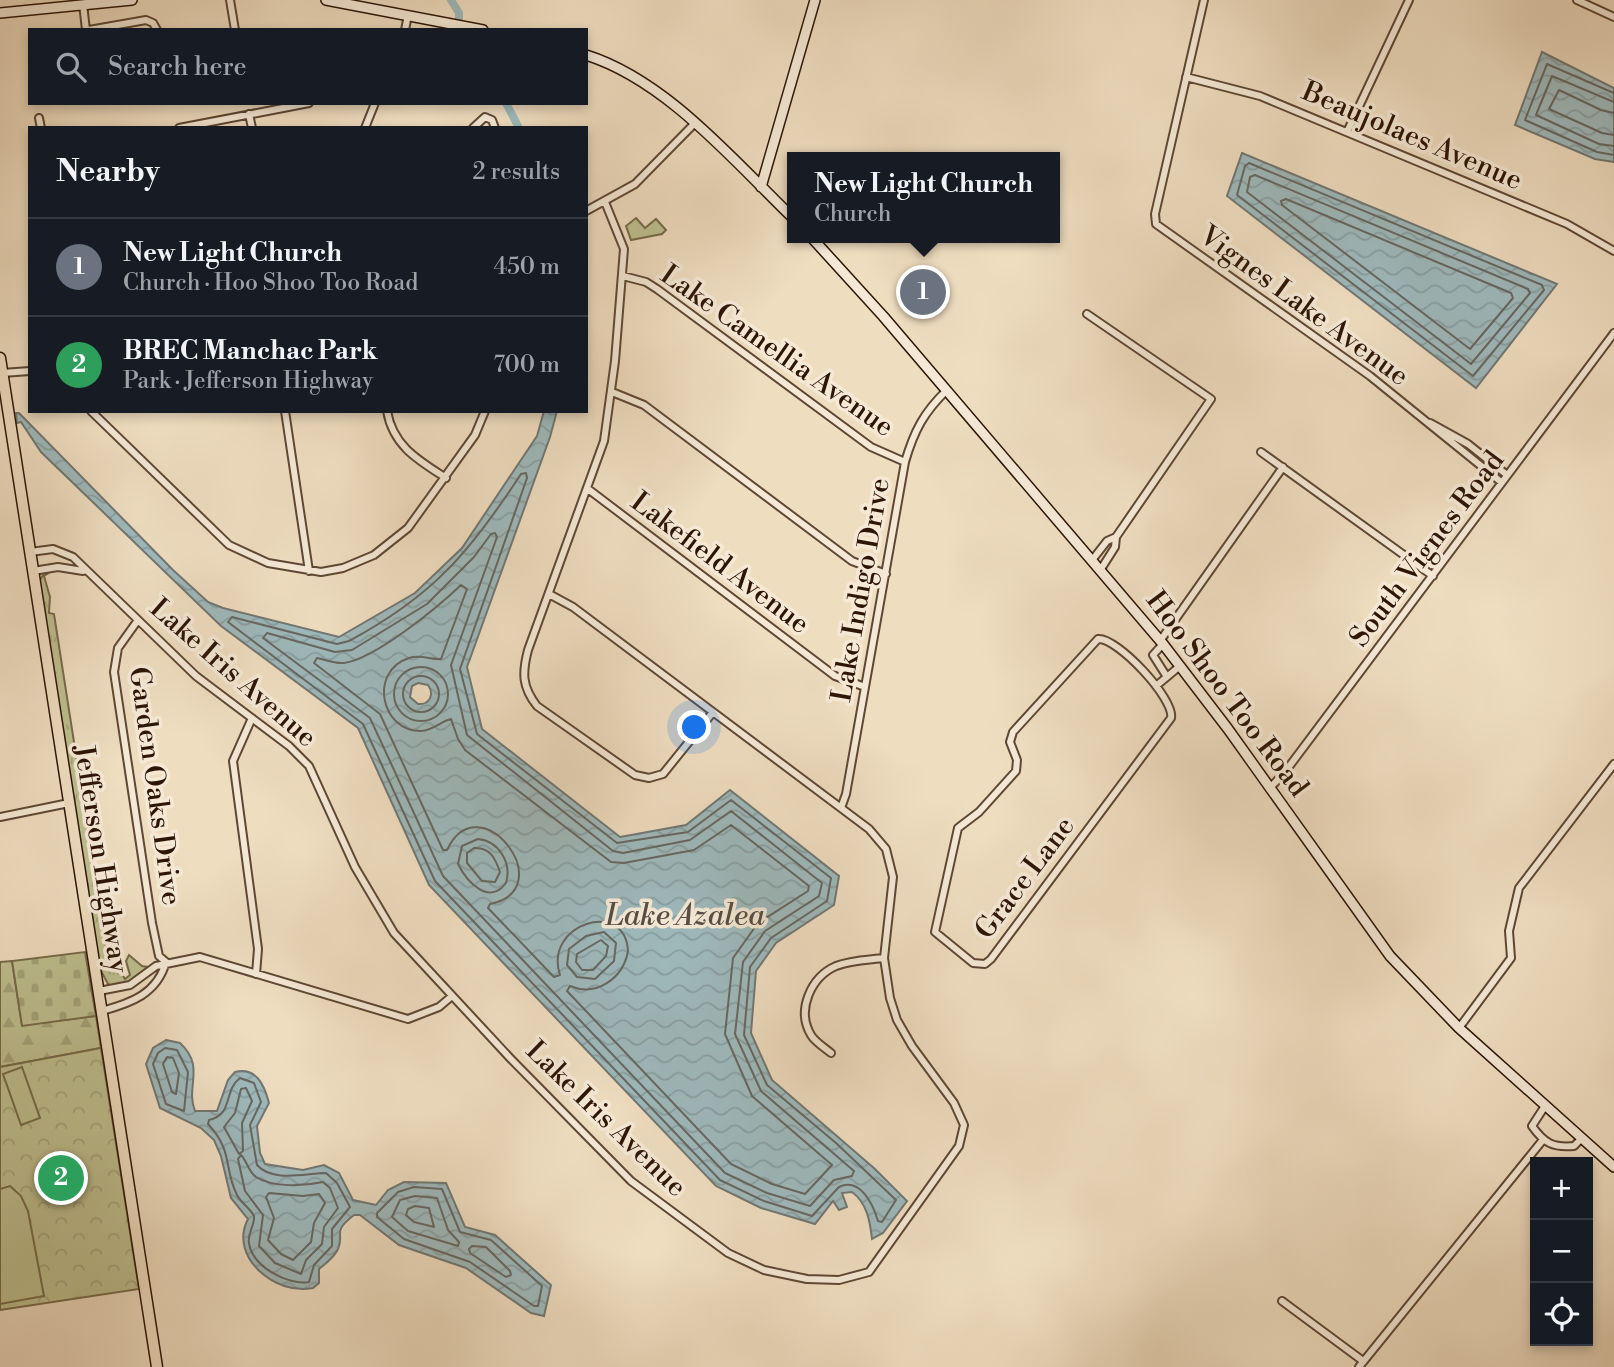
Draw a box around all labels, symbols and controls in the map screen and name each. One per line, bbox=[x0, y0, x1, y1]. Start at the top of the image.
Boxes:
search box bbox=[28, 28, 588, 105]
icon: search bbox=[52, 48, 90, 86]
text: Search here bbox=[108, 51, 247, 83]
street label: Beaujolaes Avenue bbox=[1296, 73, 1527, 198]
popup bbox=[787, 152, 1060, 243]
text: Nearby bbox=[56, 153, 160, 191]
text: 2 results bbox=[473, 158, 560, 186]
text: New Light Church bbox=[814, 168, 1033, 200]
text: Church bbox=[814, 200, 891, 228]
street label: Vignes Lake Avenue bbox=[1192, 218, 1416, 394]
text: New Light Church bbox=[123, 237, 342, 269]
text: 1 bbox=[73, 253, 85, 281]
text: 450 m bbox=[494, 253, 560, 281]
street label: Lake Camellia Avenue bbox=[653, 257, 901, 445]
pin: 1 bbox=[900, 266, 946, 318]
text: Church · Hoo Shoo Too Road bbox=[123, 269, 418, 297]
text: BREC Manchac Park bbox=[123, 335, 378, 367]
text: 2 bbox=[72, 351, 86, 379]
text: 700 m bbox=[494, 351, 560, 379]
text: Park · Jefferson Highway bbox=[123, 367, 373, 395]
street label: South Vignes Road bbox=[1342, 444, 1512, 654]
street label: Lake Indigo Drive bbox=[824, 475, 898, 705]
street label: Lakefield Avenue bbox=[624, 484, 816, 642]
street label: Hoo Shoo Too Road bbox=[1138, 584, 1316, 804]
street label: Lake Iris Avenue bbox=[142, 591, 324, 755]
street label: Garden Oaks Drive bbox=[121, 665, 189, 907]
your location bbox=[677, 710, 711, 744]
street label: Jefferson Highway bbox=[66, 742, 136, 976]
street label: Grace Lane bbox=[968, 810, 1082, 946]
water label: Lake Azalea bbox=[605, 897, 765, 935]
street label: Lake Iris Avenue bbox=[518, 1034, 694, 1204]
pin: 2 bbox=[38, 1152, 84, 1204]
map controls bbox=[1530, 1157, 1593, 1346]
button: + bbox=[1530, 1157, 1593, 1220]
button: − bbox=[1530, 1220, 1593, 1283]
button: locate bbox=[1530, 1283, 1593, 1346]

